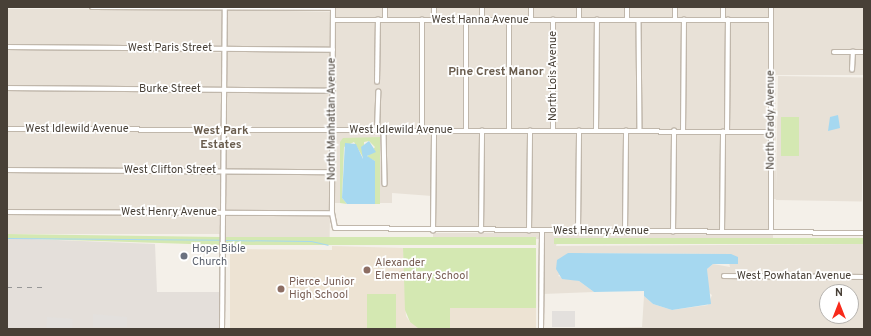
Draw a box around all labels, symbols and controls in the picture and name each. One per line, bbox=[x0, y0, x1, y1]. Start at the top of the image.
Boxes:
street label: West Hanna Avenue bbox=[431, 13, 529, 27]
street label: North Lois Avenue bbox=[546, 31, 560, 121]
street label: West Paris Street bbox=[128, 41, 212, 55]
street label: North Manhattan Avenue bbox=[325, 57, 339, 181]
district label: Pine Crest Manor bbox=[448, 66, 544, 80]
street label: North Grady Avenue bbox=[764, 70, 778, 170]
street label: Burke Street bbox=[139, 82, 201, 96]
street label: West Idlewild Avenue bbox=[25, 122, 129, 136]
street label: West Idlewild Avenue bbox=[349, 123, 453, 137]
district label: West Park Estates bbox=[193, 125, 249, 153]
street label: West Clifton Street bbox=[124, 163, 216, 177]
street label: West Henry Avenue bbox=[121, 205, 217, 219]
street label: West Henry Avenue bbox=[553, 224, 649, 238]
place label: Hope Bible Church bbox=[192, 243, 246, 269]
marker: Hope Bible Church bbox=[179, 251, 189, 261]
place label: Alexander Elementary School bbox=[375, 257, 468, 283]
marker: Alexander Elementary School bbox=[362, 265, 372, 275]
street label: West Powhatan Avenue bbox=[737, 269, 851, 283]
place label: Pierce Junior High School bbox=[289, 276, 354, 302]
marker: Pierce Junior High School bbox=[276, 284, 286, 294]
north arrow bbox=[819, 284, 859, 324]
text: N bbox=[835, 286, 843, 300]

